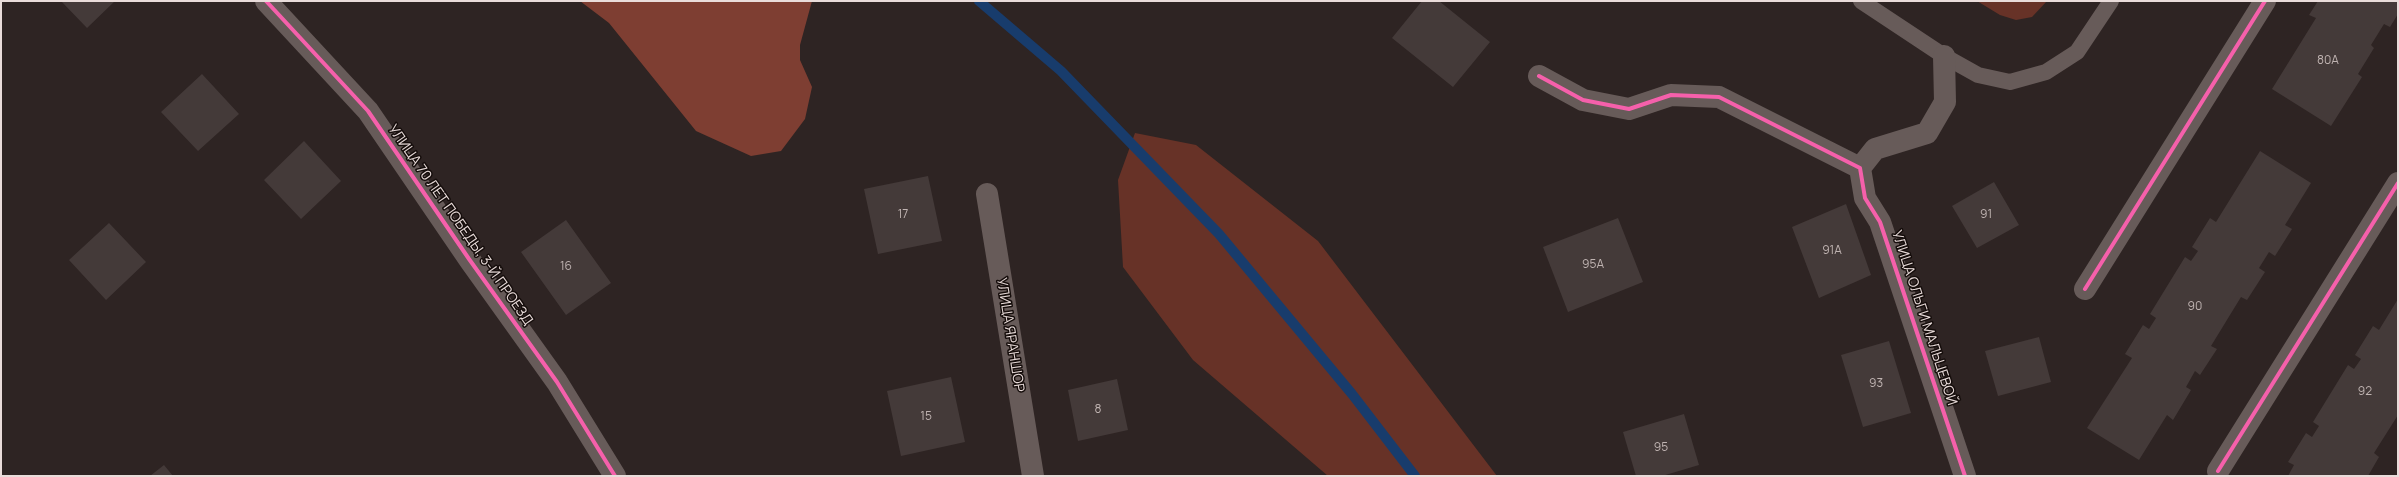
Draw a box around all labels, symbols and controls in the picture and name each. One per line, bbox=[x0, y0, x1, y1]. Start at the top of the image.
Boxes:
house number: 80А bbox=[2317, 54, 2339, 68]
street label: УЛИЦА 70 ЛЕТ ПОБЕДЫ, 3-Й ПРОЕЗД bbox=[384, 122, 536, 328]
house number: 17 bbox=[898, 208, 908, 222]
house number: 91 bbox=[1980, 208, 1992, 222]
street label: УЛИЦА ОЛЬГИ МАЛЬЦЕВОЙ bbox=[1888, 229, 1960, 407]
house number: 91А bbox=[1822, 244, 1842, 258]
house number: 95А bbox=[1582, 258, 1604, 272]
house number: 16 bbox=[560, 260, 572, 274]
street label: УЛИЦА ЯРАНШОР bbox=[993, 277, 1027, 393]
house number: 90 bbox=[2188, 300, 2202, 314]
house number: 93 bbox=[1869, 377, 1883, 391]
house number: 92 bbox=[2358, 385, 2372, 399]
house number: 8 bbox=[1095, 403, 1101, 417]
house number: 15 bbox=[920, 410, 932, 424]
house number: 95 bbox=[1654, 441, 1668, 455]

